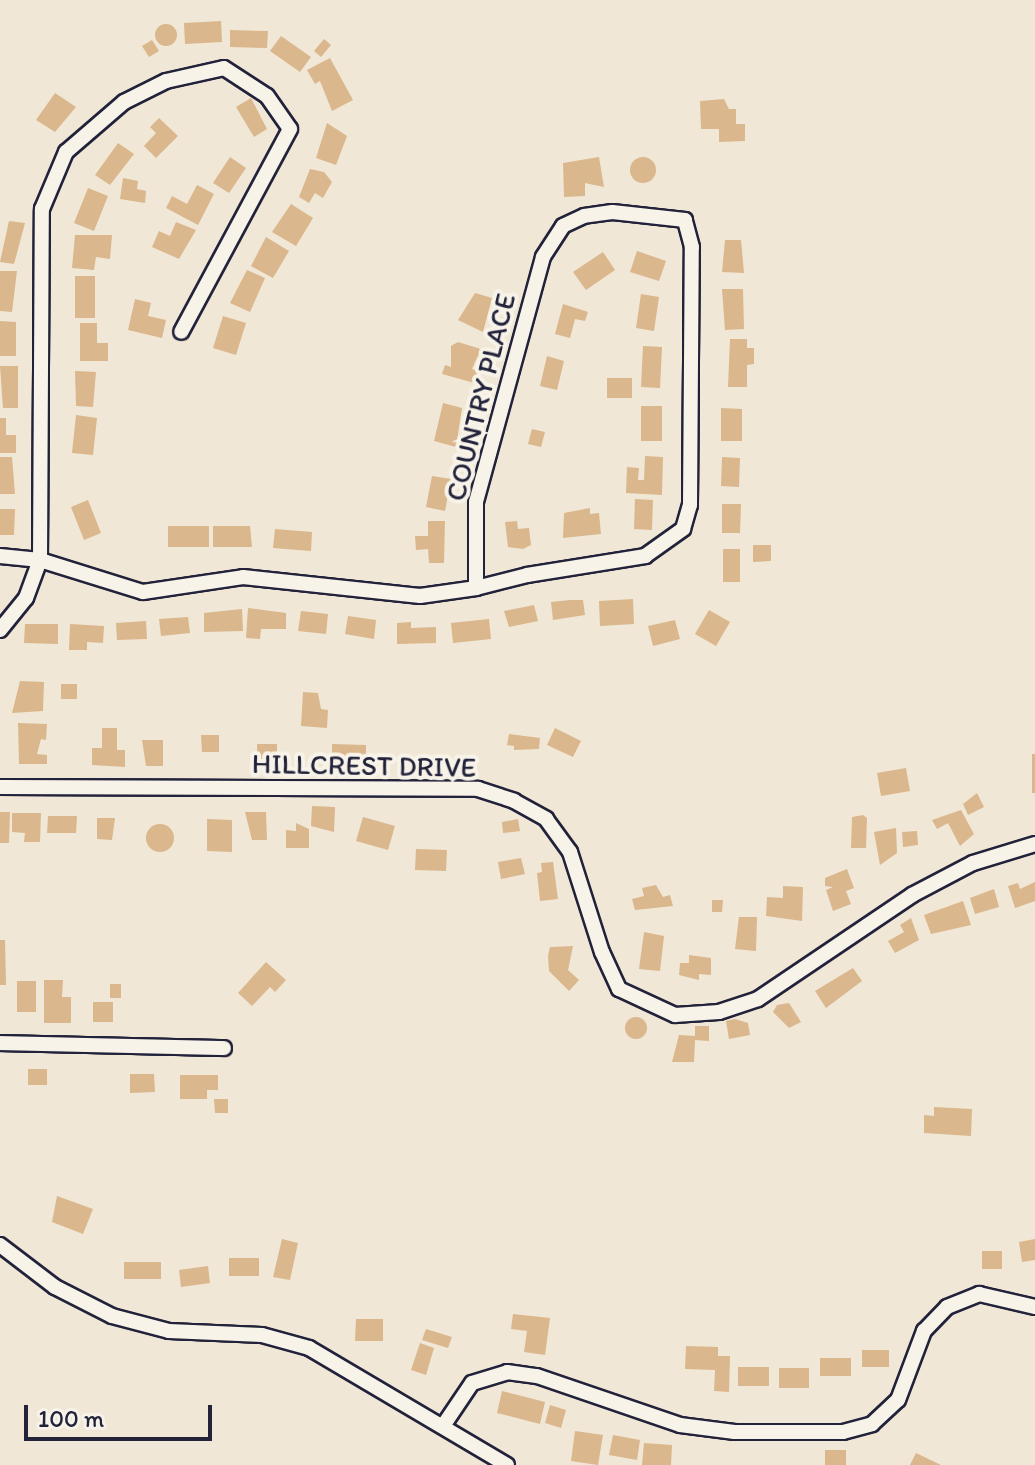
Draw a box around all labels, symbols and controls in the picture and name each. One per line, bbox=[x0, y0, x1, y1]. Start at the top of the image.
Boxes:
street label: COUNTRY PLACE bbox=[438, 290, 522, 504]
street label: HILLCREST DRIVE bbox=[251, 746, 477, 784]
scale bar bbox=[28, 1389, 216, 1439]
text: 100 m bbox=[38, 1404, 104, 1433]

